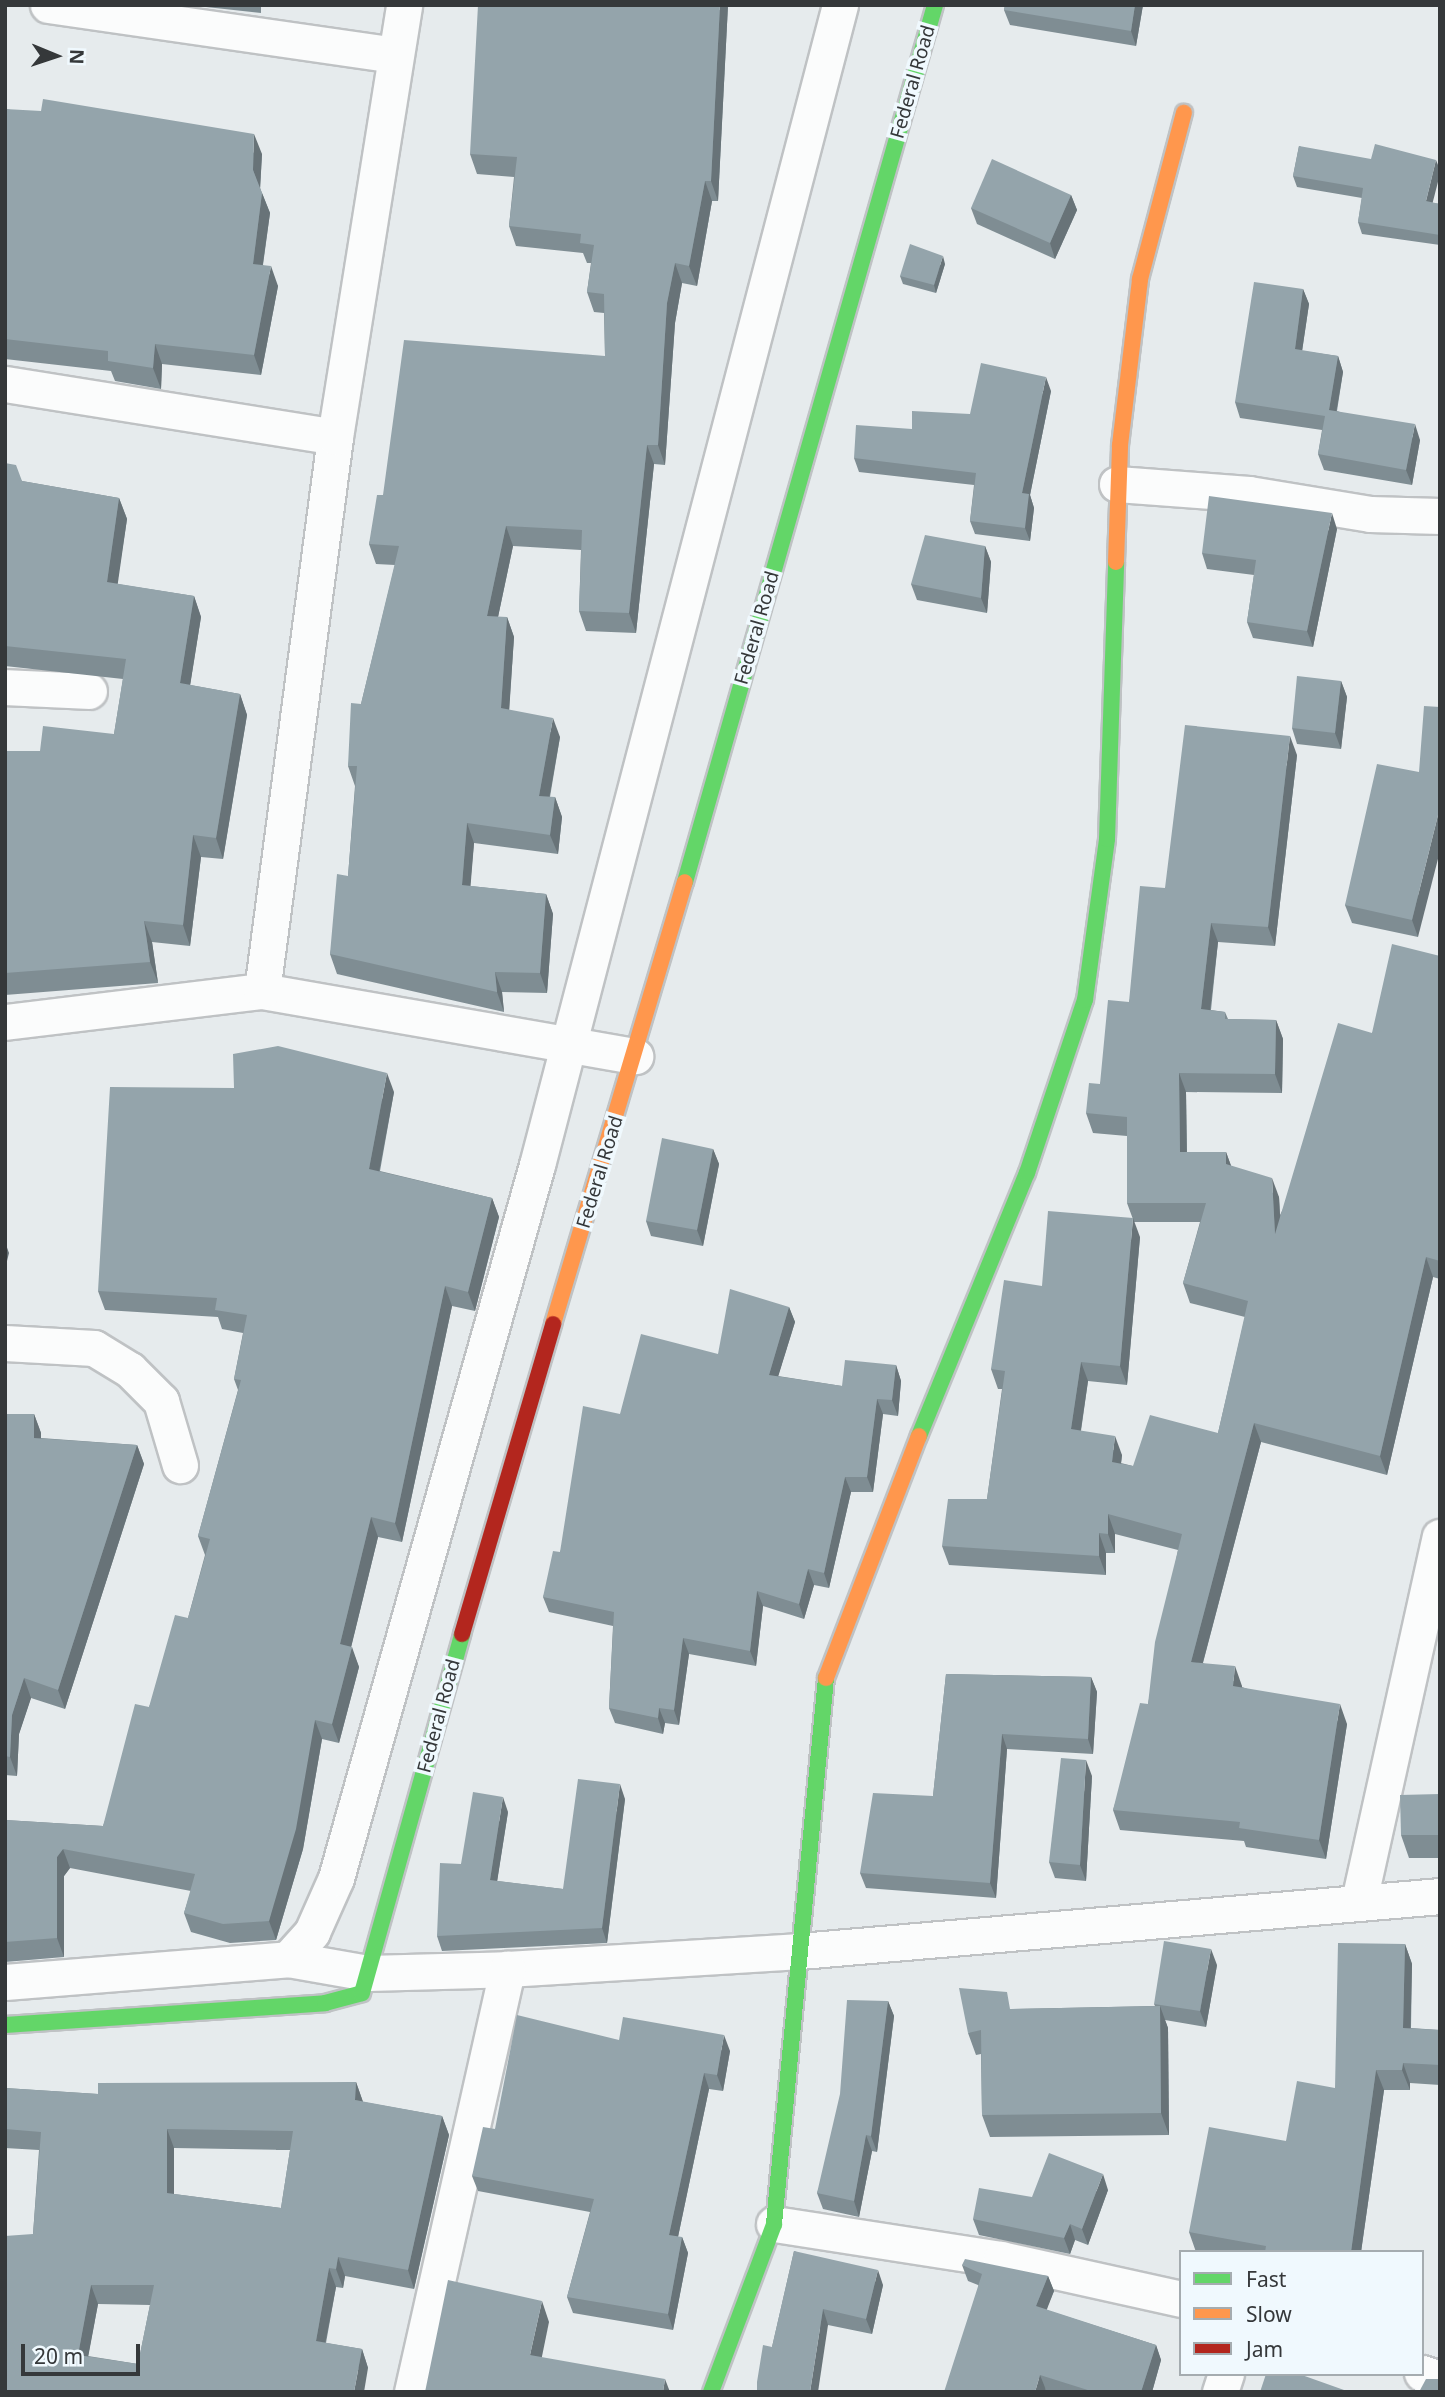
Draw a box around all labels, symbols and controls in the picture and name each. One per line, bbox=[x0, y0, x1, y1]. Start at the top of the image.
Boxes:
north arrow bbox=[21, 21, 91, 91]
street label: Federal Road bbox=[886, 23, 940, 141]
text: N bbox=[64, 49, 90, 65]
street label: Federal Road bbox=[730, 569, 784, 687]
street label: Federal Road bbox=[572, 1113, 628, 1231]
street label: Federal Road bbox=[413, 1657, 465, 1775]
legend bbox=[1179, 2250, 1424, 2376]
text: Fast bbox=[1246, 2265, 1286, 2293]
text: Slow bbox=[1246, 2300, 1292, 2328]
scale bar bbox=[24, 2330, 144, 2374]
text: Jam bbox=[1246, 2335, 1283, 2363]
text: 20 m bbox=[34, 2342, 83, 2370]

